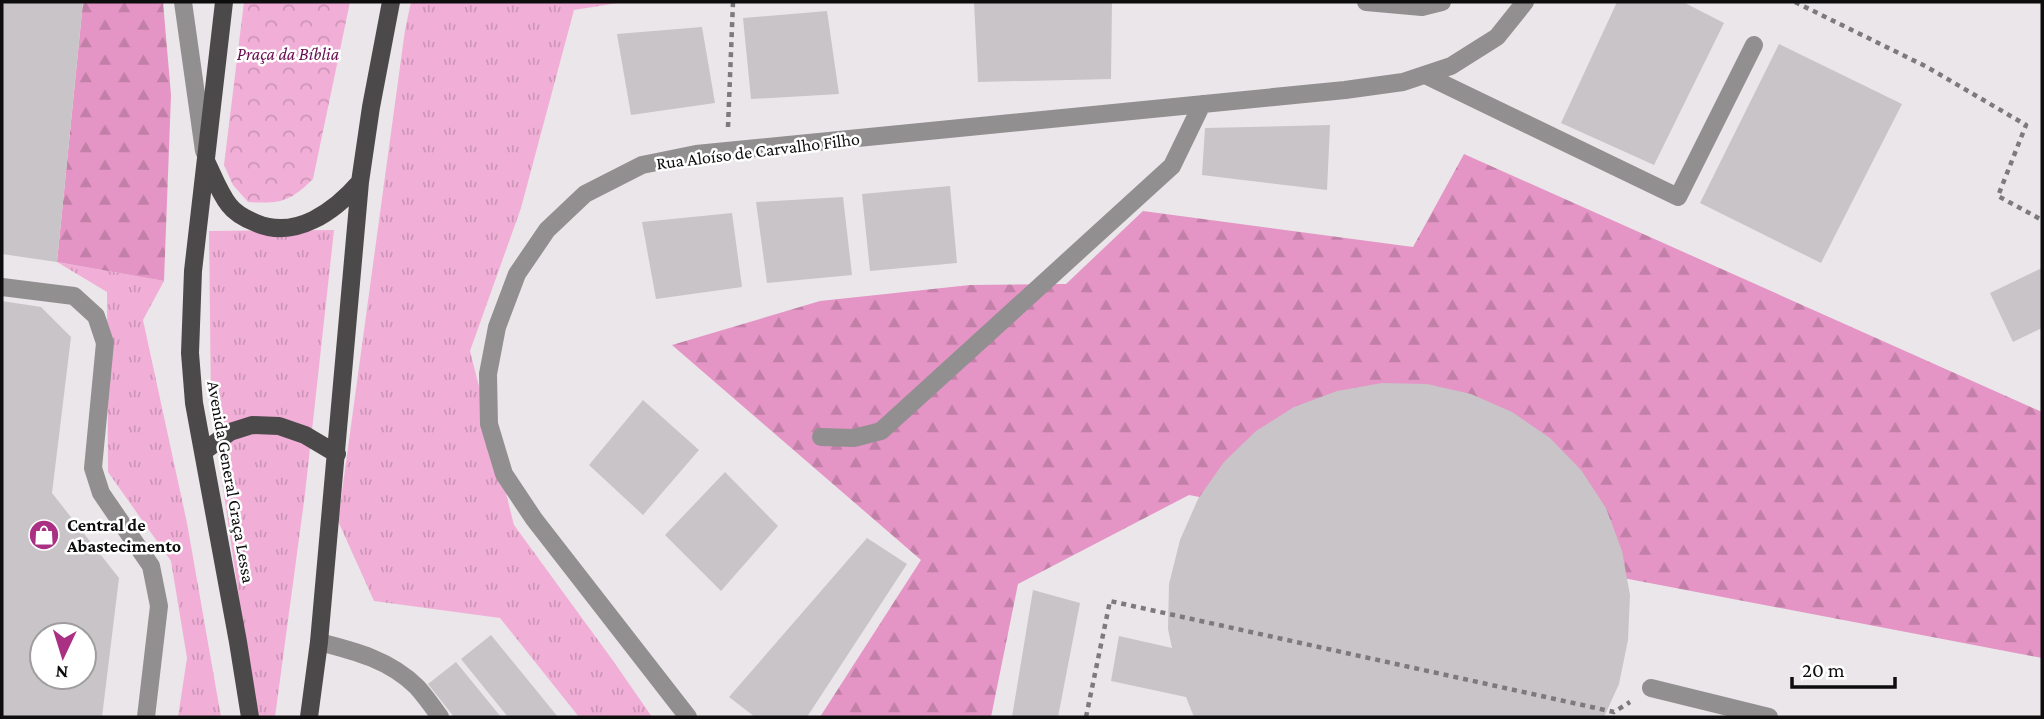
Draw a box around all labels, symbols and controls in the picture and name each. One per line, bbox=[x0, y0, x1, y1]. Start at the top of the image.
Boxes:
park label: Praça da Bíblia bbox=[237, 44, 340, 64]
street label: Rua Aloíso de Carvalho Filho bbox=[655, 129, 861, 173]
street label: Avenida General Graça Lessa bbox=[203, 379, 259, 585]
place label: Central de Abastecimento bbox=[66, 515, 181, 556]
shop icon: Central de Abastecimento bbox=[27, 518, 61, 552]
north arrow bbox=[28, 621, 98, 691]
scale bar bbox=[1792, 646, 1895, 690]
text: 20 m bbox=[1802, 658, 1845, 682]
text: N bbox=[55, 662, 69, 683]

